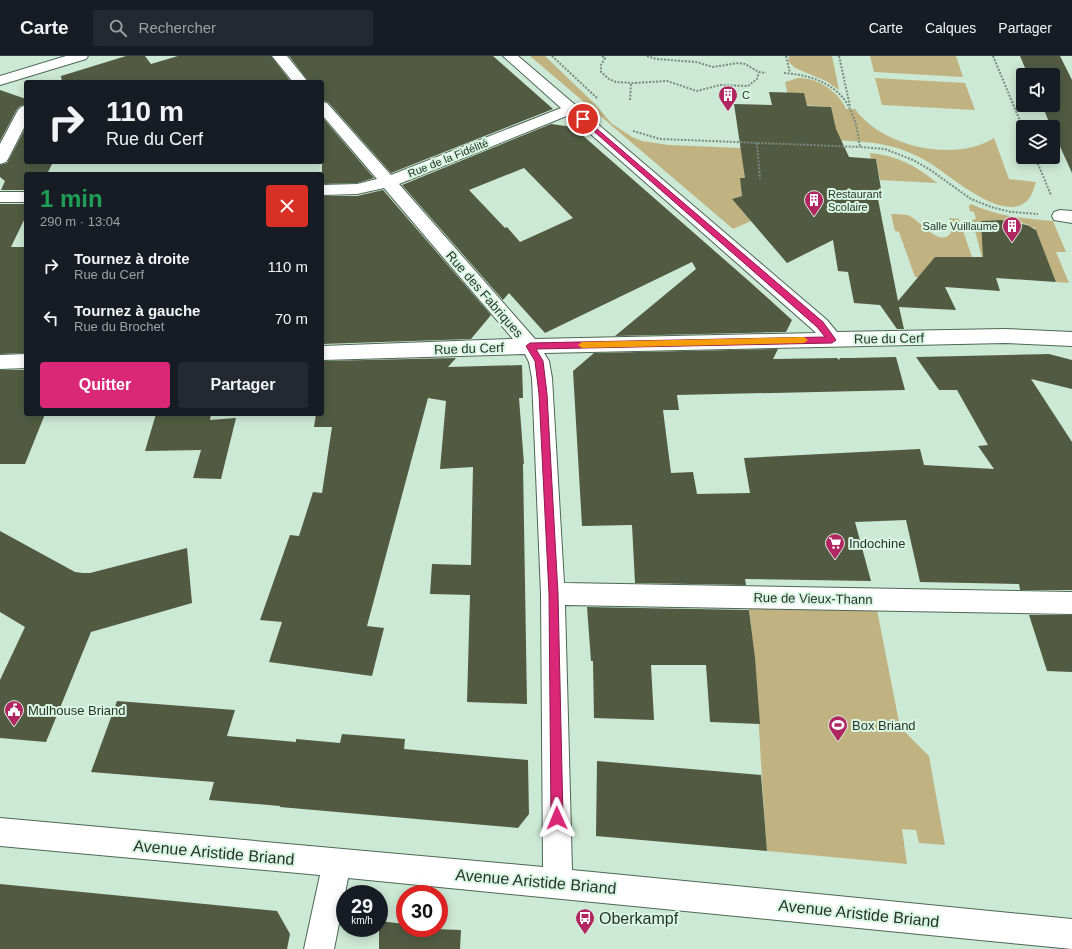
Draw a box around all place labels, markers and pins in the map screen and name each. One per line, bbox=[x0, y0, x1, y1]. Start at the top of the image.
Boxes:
building icon: C bbox=[717, 84, 739, 112]
place label: C bbox=[742, 89, 750, 101]
pin bbox=[566, 102, 600, 136]
place label: Restaurant Scolaire bbox=[828, 188, 882, 213]
building icon: Restaurant Scolaire bbox=[803, 189, 825, 217]
building icon: Salle Vuillaume bbox=[1001, 215, 1023, 243]
place label: Salle Vuillaume bbox=[923, 220, 998, 232]
supermarket icon: Indochine bbox=[824, 532, 846, 560]
place label: Indochine bbox=[849, 536, 905, 551]
public building icon: Mulhouse Briand bbox=[3, 699, 25, 727]
place label: Mulhouse Briand bbox=[28, 703, 126, 718]
sports icon: Box Briand bbox=[827, 714, 849, 742]
place label: Box Briand bbox=[852, 718, 916, 733]
bus stop icon: Oberkampf bbox=[574, 907, 596, 935]
place label: Oberkampf bbox=[599, 910, 679, 927]

